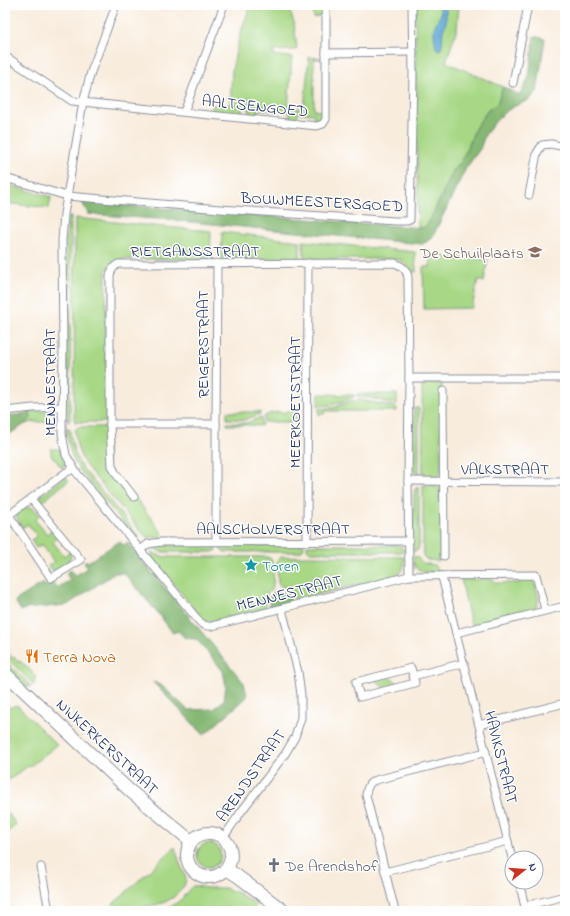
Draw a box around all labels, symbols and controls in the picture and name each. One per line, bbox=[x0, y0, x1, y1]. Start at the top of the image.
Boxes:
street label: AALTSENGOED bbox=[200, 89, 309, 125]
street label: BOUWMEESTERSGOED bbox=[239, 187, 404, 219]
street label: RIETGANSSTRAAT bbox=[130, 240, 260, 264]
place label: De Schuilplaats bbox=[419, 242, 524, 266]
school or university icon: De Schuilplaats bbox=[527, 244, 543, 260]
street label: REIGERSTRAAT bbox=[192, 290, 216, 398]
street label: MENNESTRAAT bbox=[39, 328, 63, 436]
street label: MEERKOETSTRAAT bbox=[284, 336, 308, 468]
street label: VALKSTRAAT bbox=[460, 458, 549, 482]
street label: AALSCHOLVERSTRAAT bbox=[196, 518, 350, 542]
place label: Toren bbox=[262, 555, 299, 579]
place icon: Toren bbox=[243, 557, 259, 573]
street label: MENNESTRAAT bbox=[234, 569, 345, 619]
place label: Terra Nova bbox=[43, 646, 116, 670]
restaurant icon: Terra Nova bbox=[24, 648, 40, 664]
street label: NIJKERKERSTRAAT bbox=[50, 694, 163, 801]
street label: HAVIKSTRAAT bbox=[477, 708, 523, 807]
street label: ARENDSTRAAT bbox=[211, 725, 292, 827]
north arrow bbox=[504, 850, 544, 890]
place label: De Arendshof bbox=[284, 855, 379, 879]
church icon: De Arendshof bbox=[266, 857, 282, 873]
text: N bbox=[524, 861, 541, 873]

